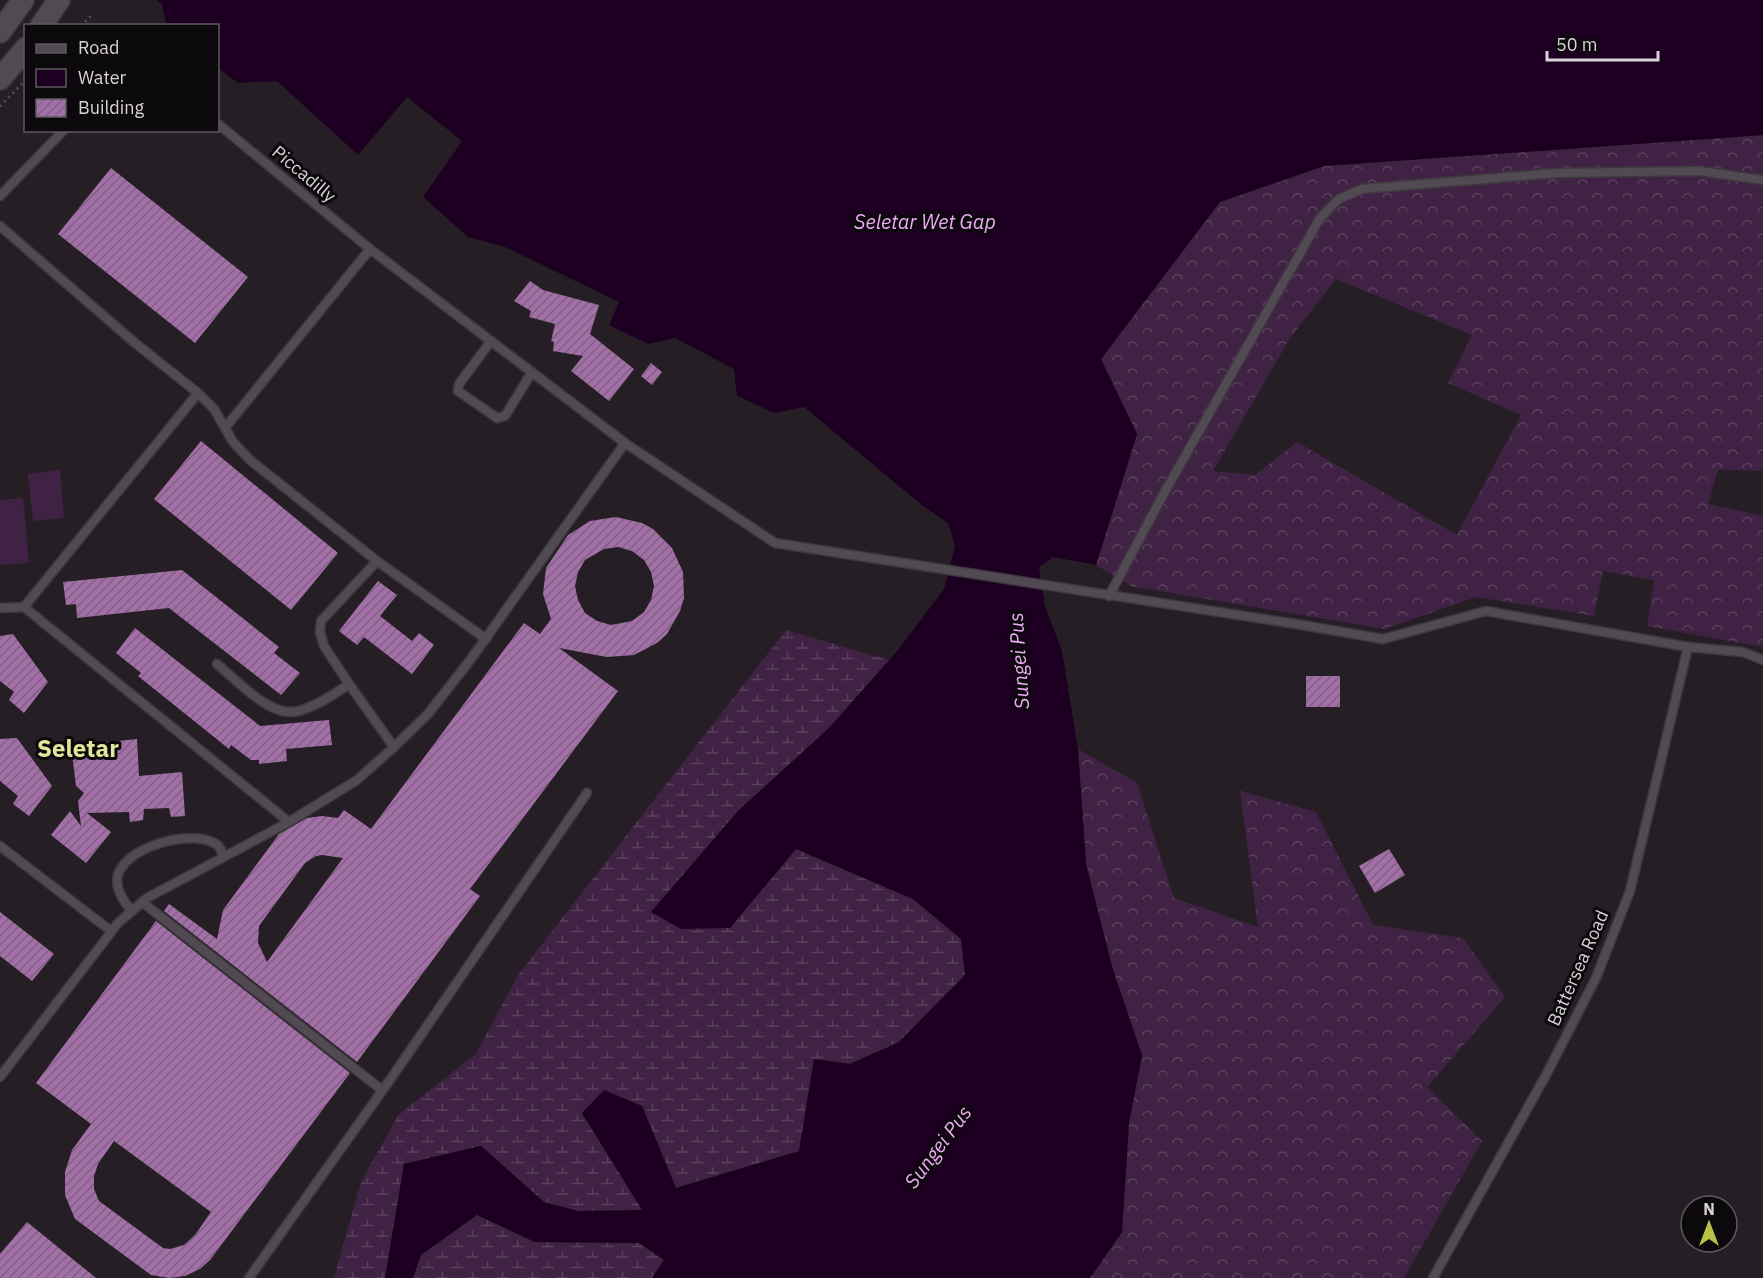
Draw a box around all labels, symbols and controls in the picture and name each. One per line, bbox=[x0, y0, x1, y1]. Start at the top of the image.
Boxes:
legend bbox=[24, 24, 219, 132]
scale bar bbox=[1547, 24, 1658, 62]
text: 50 m bbox=[1556, 33, 1598, 56]
text: Road bbox=[78, 36, 119, 59]
text: Water bbox=[78, 66, 127, 89]
text: Building bbox=[78, 96, 145, 119]
street label: Piccadilly bbox=[268, 140, 341, 207]
water label: Seletar Wet Gap bbox=[854, 208, 996, 235]
water label: Sungei Pus bbox=[1002, 612, 1035, 710]
district label: Seletar bbox=[37, 732, 119, 764]
street label: Battersea Road bbox=[1542, 906, 1613, 1029]
water label: Sungei Pus bbox=[898, 1100, 978, 1194]
north arrow bbox=[1679, 1194, 1739, 1254]
text: N bbox=[1703, 1199, 1715, 1219]

